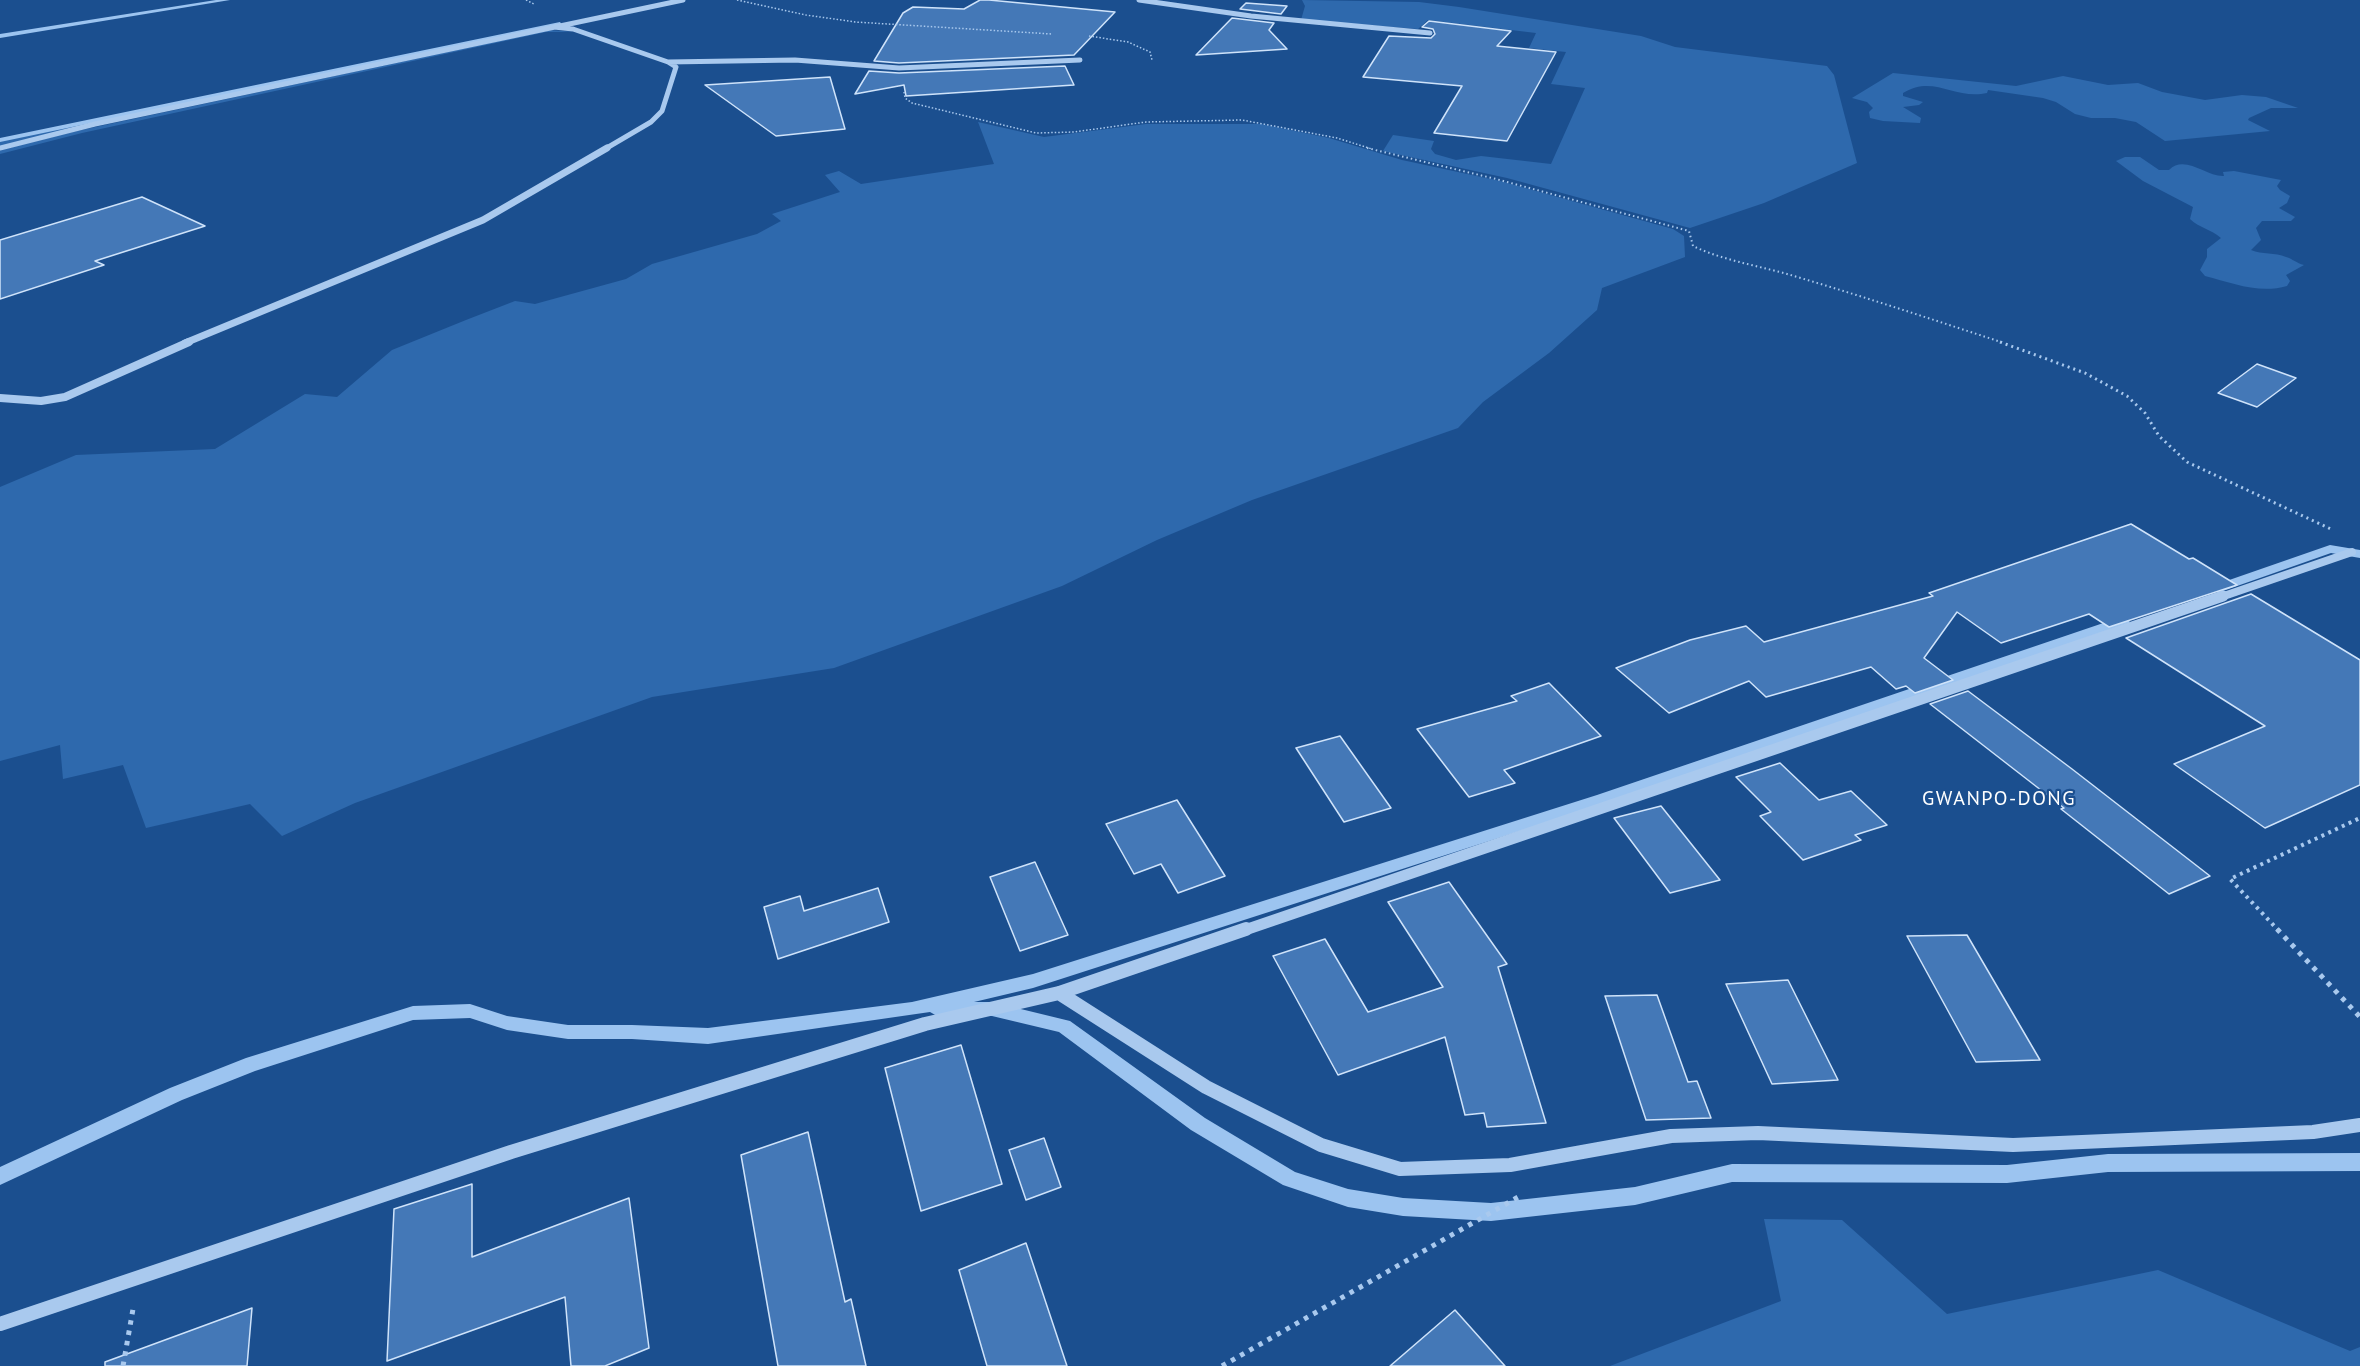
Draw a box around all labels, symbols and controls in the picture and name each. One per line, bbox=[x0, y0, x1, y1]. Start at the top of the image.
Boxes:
district label: GWANPO-DONG bbox=[1922, 787, 2076, 811]

